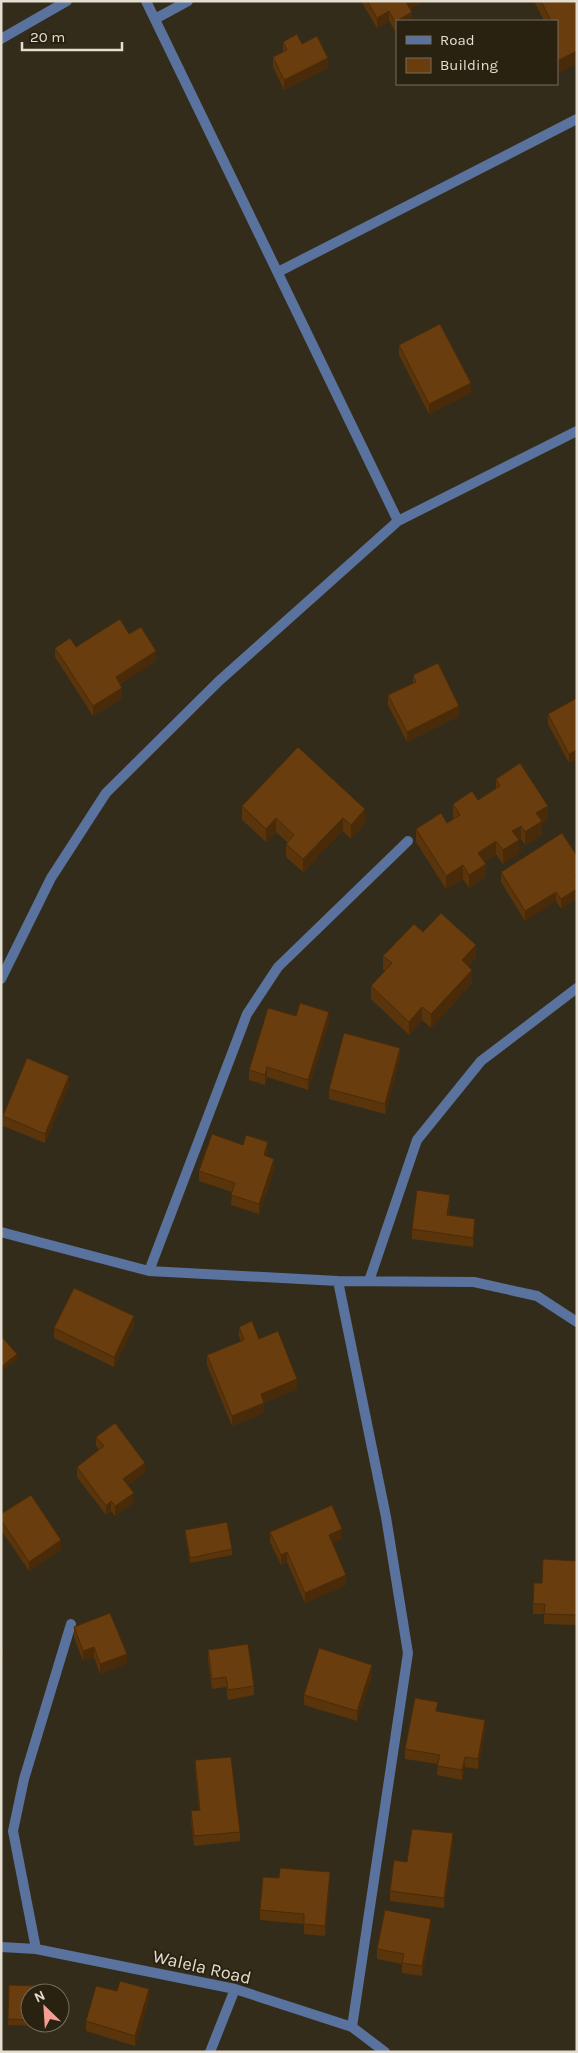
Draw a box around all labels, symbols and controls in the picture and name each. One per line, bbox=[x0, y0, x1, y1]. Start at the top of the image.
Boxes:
scale bar bbox=[22, 20, 122, 52]
legend bbox=[396, 20, 558, 85]
text: 20 m bbox=[30, 28, 65, 46]
text: Road bbox=[440, 31, 475, 49]
text: Building bbox=[440, 56, 498, 74]
street label: Walela Road bbox=[151, 1945, 253, 1989]
north arrow bbox=[20, 1983, 70, 2033]
text: N bbox=[32, 1987, 48, 2006]

